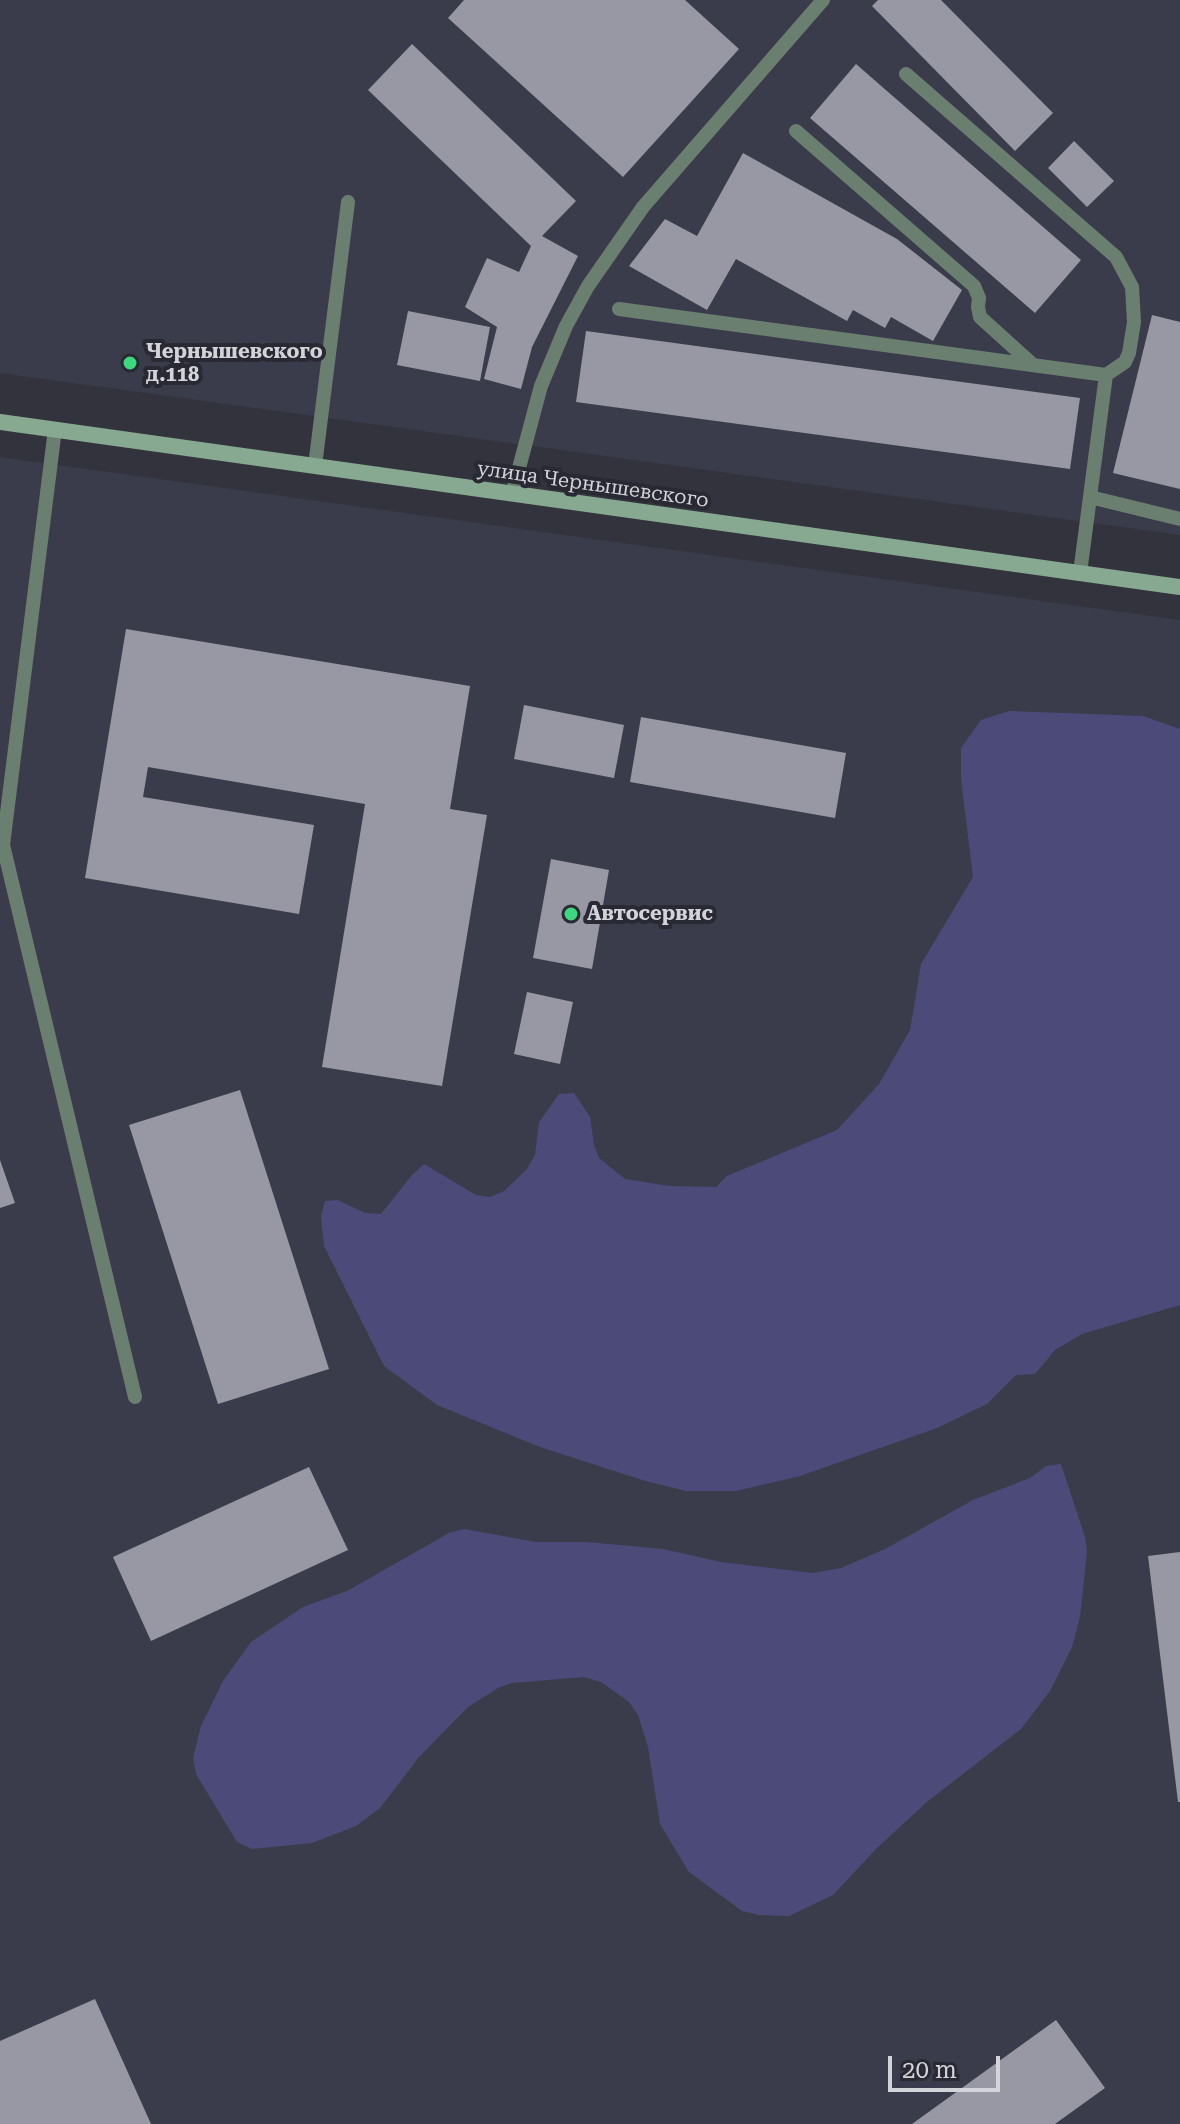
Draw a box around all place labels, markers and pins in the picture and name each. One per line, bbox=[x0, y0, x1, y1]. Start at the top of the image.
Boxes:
place label: Чернышевского д.118 bbox=[146, 340, 323, 387]
marker: Чернышевского д.118 bbox=[121, 354, 139, 372]
place label: Автосервис bbox=[587, 902, 713, 926]
marker: Автосервис bbox=[562, 905, 580, 923]

